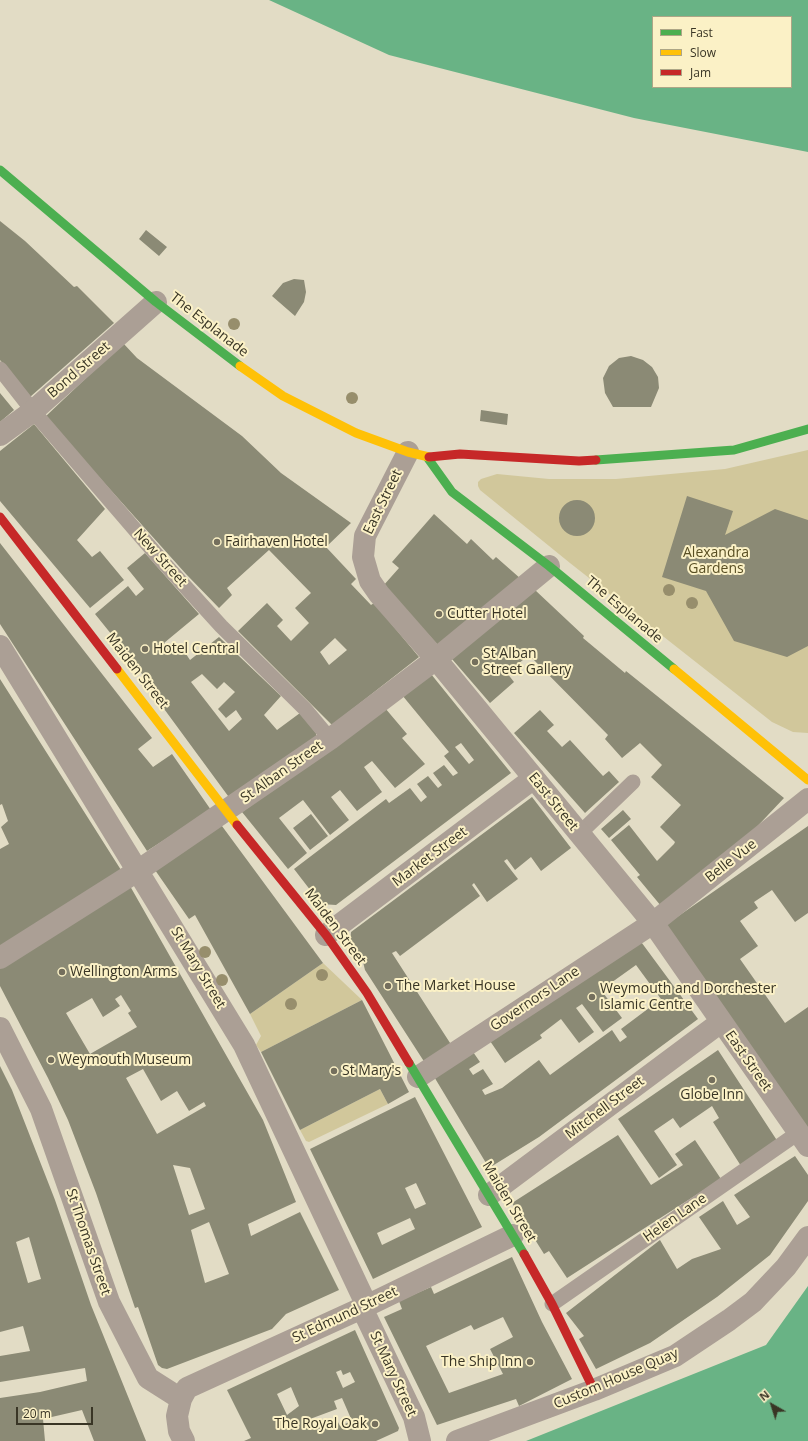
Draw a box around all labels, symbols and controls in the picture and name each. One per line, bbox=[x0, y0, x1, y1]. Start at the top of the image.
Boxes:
legend bbox=[652, 16, 792, 88]
text: Fast bbox=[690, 24, 713, 41]
text: Slow bbox=[690, 44, 716, 61]
text: Jam bbox=[690, 64, 711, 81]
street label: The Esplanade bbox=[166, 289, 252, 361]
street label: Bond Street bbox=[44, 338, 114, 402]
street label: East Street bbox=[360, 467, 406, 537]
street label: New Street bbox=[130, 526, 190, 590]
place label: Fairhaven Hotel bbox=[225, 534, 328, 550]
marker: Fairhaven Hotel bbox=[212, 537, 222, 547]
park label: Alexandra Gardens bbox=[683, 545, 749, 578]
street label: The Esplanade bbox=[582, 573, 666, 647]
place label: Cutter Hotel bbox=[447, 606, 527, 622]
marker: Cutter Hotel bbox=[434, 609, 444, 619]
street label: Maiden Street bbox=[102, 630, 172, 712]
place label: Hotel Central bbox=[153, 641, 239, 657]
marker: Hotel Central bbox=[140, 644, 150, 654]
place label: St Alban Street Gallery bbox=[483, 646, 571, 678]
marker: St Alban Street Gallery bbox=[470, 657, 480, 667]
street label: St Alban Street bbox=[238, 737, 326, 807]
street label: East Street bbox=[524, 770, 582, 834]
street label: Market Street bbox=[389, 823, 471, 891]
street label: Belle Vue bbox=[702, 836, 760, 886]
street label: Maiden Street bbox=[301, 885, 369, 969]
street label: St Mary Street bbox=[167, 924, 229, 1012]
street label: Governors Lane bbox=[487, 963, 583, 1035]
place label: Wellington Arms bbox=[70, 964, 177, 980]
marker: Wellington Arms bbox=[57, 967, 67, 977]
place label: The Market House bbox=[396, 978, 516, 994]
marker: The Market House bbox=[383, 981, 393, 991]
place label: Weymouth and Dorchester Islamic Centre bbox=[600, 981, 776, 1014]
marker: Weymouth and Dorchester Islamic Centre bbox=[587, 992, 597, 1002]
street label: East Street bbox=[721, 1028, 775, 1094]
place label: Weymouth Museum bbox=[59, 1052, 191, 1068]
marker: Weymouth Museum bbox=[46, 1055, 56, 1065]
place label: St Mary's bbox=[342, 1063, 401, 1079]
marker: St Mary's bbox=[329, 1066, 339, 1076]
street label: Mitchell Street bbox=[562, 1073, 648, 1143]
marker: Globe Inn bbox=[707, 1075, 717, 1085]
place label: Globe Inn bbox=[680, 1087, 744, 1103]
street label: Maiden Street bbox=[478, 1158, 540, 1246]
street label: St Thomas Street bbox=[62, 1187, 114, 1297]
street label: Helen Lane bbox=[640, 1190, 710, 1246]
street label: St Edmund Street bbox=[290, 1283, 400, 1347]
street label: St Mary Street bbox=[366, 1329, 420, 1419]
street label: Custom House Quay bbox=[551, 1345, 681, 1413]
place label: The Ship Inn bbox=[441, 1354, 522, 1370]
marker: The Ship Inn bbox=[525, 1357, 535, 1367]
north arrow bbox=[752, 1385, 792, 1425]
text: N bbox=[756, 1387, 772, 1404]
scale bar bbox=[18, 1399, 95, 1425]
text: 20 m bbox=[23, 1405, 51, 1422]
place label: The Royal Oak bbox=[274, 1416, 367, 1432]
marker: The Royal Oak bbox=[370, 1419, 380, 1429]

